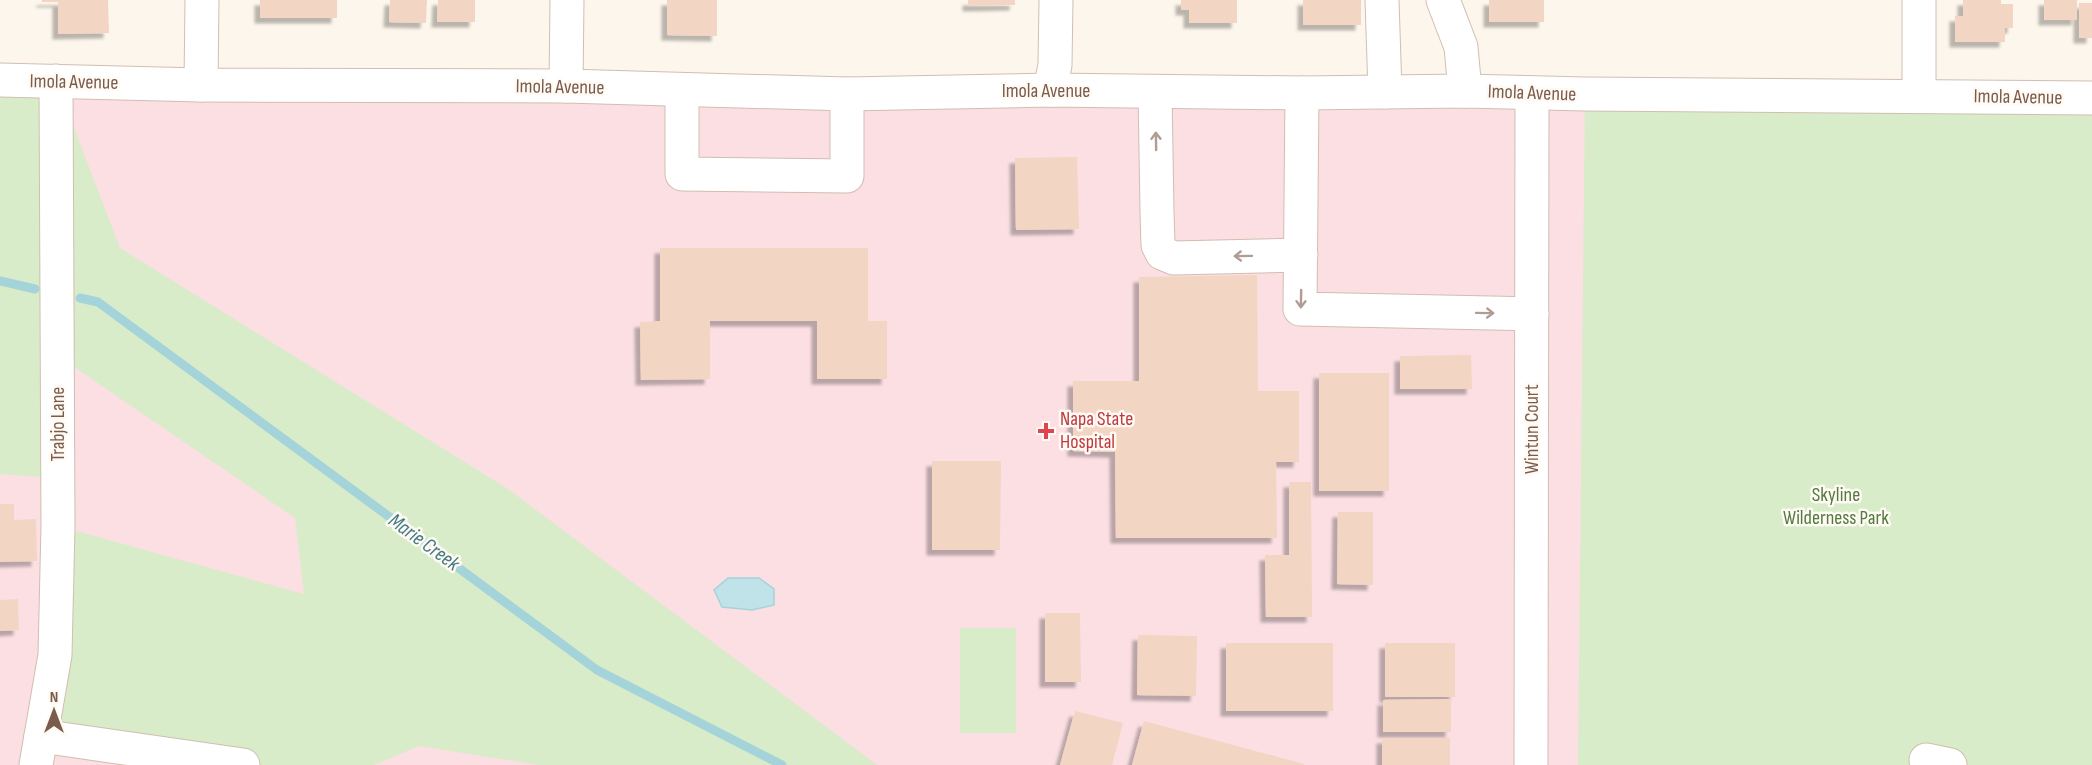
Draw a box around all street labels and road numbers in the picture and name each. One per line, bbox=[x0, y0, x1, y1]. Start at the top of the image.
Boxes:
street label: Imola Avenue bbox=[29, 69, 119, 95]
street label: Imola Avenue bbox=[515, 74, 605, 100]
street label: Imola Avenue bbox=[1002, 79, 1090, 103]
street label: Imola Avenue bbox=[1487, 79, 1577, 107]
street label: Imola Avenue bbox=[1973, 84, 2063, 110]
street label: Wintun Court bbox=[1520, 384, 1544, 474]
street label: Trabjo Lane bbox=[46, 387, 70, 461]

